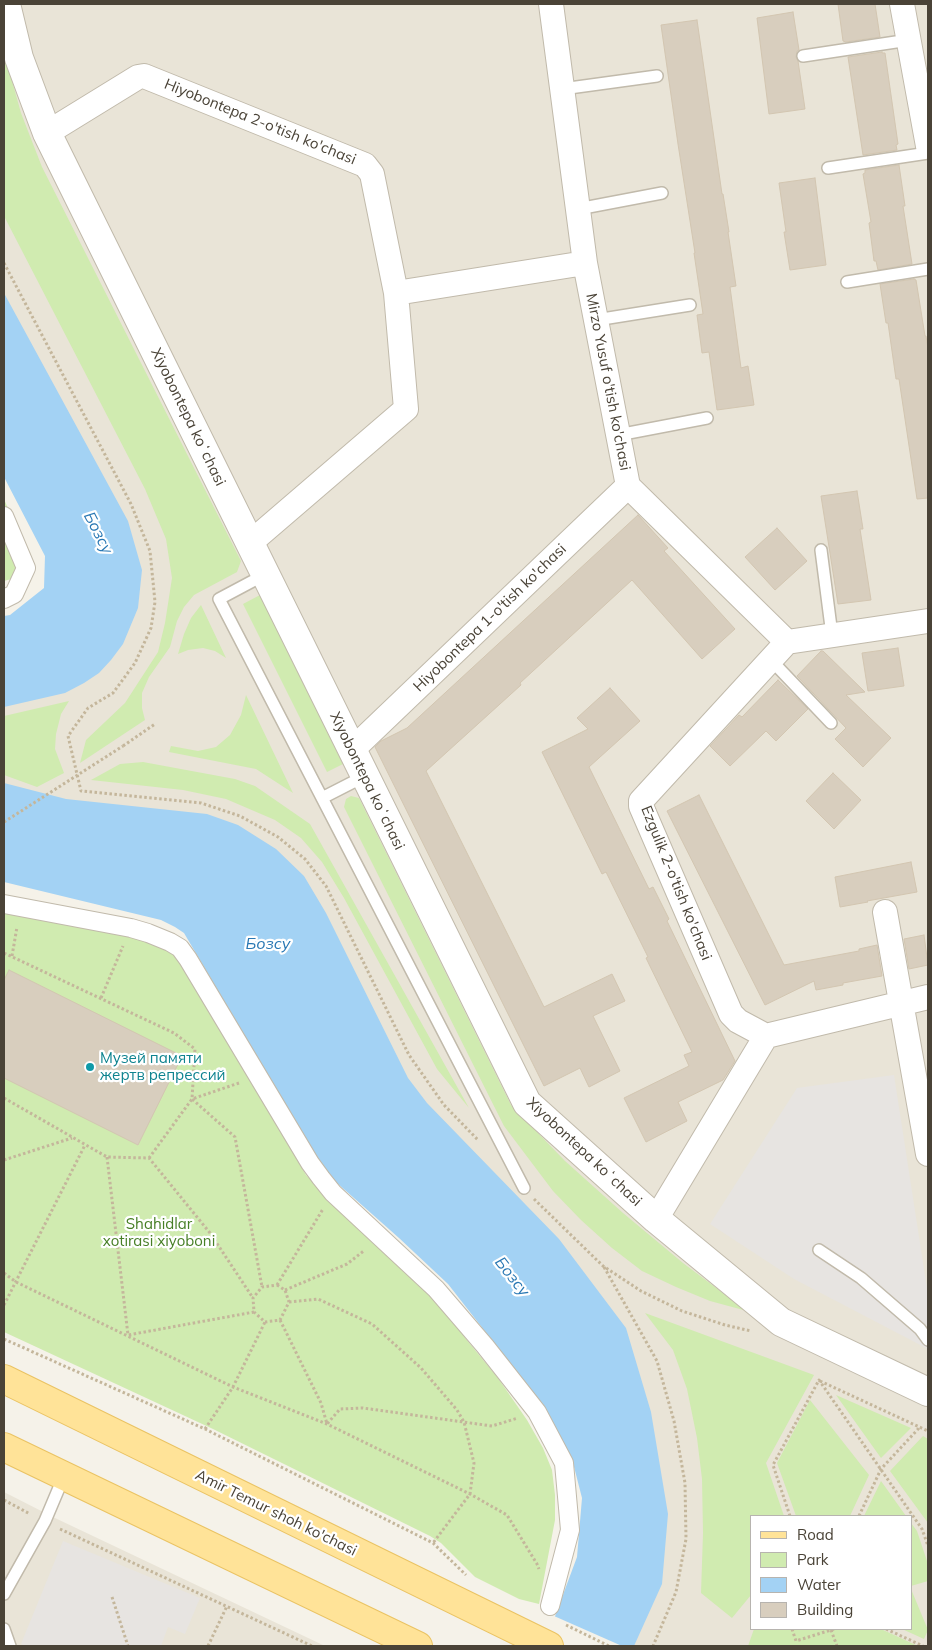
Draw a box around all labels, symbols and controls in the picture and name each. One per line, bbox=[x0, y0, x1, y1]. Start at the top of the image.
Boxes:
street label: Hiyobontepa 2-o'tish ko'chasi bbox=[161, 75, 359, 169]
street label: Mirzo Yusuf o'tish ko'chasi bbox=[582, 292, 634, 472]
street label: Xiyobontepa koʻchasi bbox=[147, 345, 229, 489]
water label: Бозсу bbox=[79, 509, 117, 557]
street label: Hiyobontepa 1-o'tish ko'chasi bbox=[410, 540, 570, 696]
street label: Xiyobontepa koʻchasi bbox=[326, 709, 408, 853]
street label: Ezgulik 2-o'tish ko'chasi bbox=[637, 803, 715, 963]
water label: Бозсу bbox=[246, 934, 290, 954]
place label: Музей памяти жертв репрессий bbox=[100, 1049, 226, 1084]
marker: Музей памяти жертв репрессий bbox=[84, 1061, 96, 1073]
street label: Xiyobontepa koʻchasi bbox=[523, 1094, 645, 1210]
park label: Shahidlar xotirasi xiyoboni bbox=[103, 1215, 215, 1250]
water label: Бозсу bbox=[491, 1253, 533, 1301]
street label: Amir Temur shoh ko'chasi bbox=[192, 1466, 360, 1560]
legend bbox=[750, 1515, 912, 1630]
text: Road bbox=[797, 1525, 834, 1544]
text: Park bbox=[797, 1550, 829, 1569]
text: Water bbox=[797, 1575, 841, 1594]
text: Building bbox=[797, 1600, 853, 1619]

